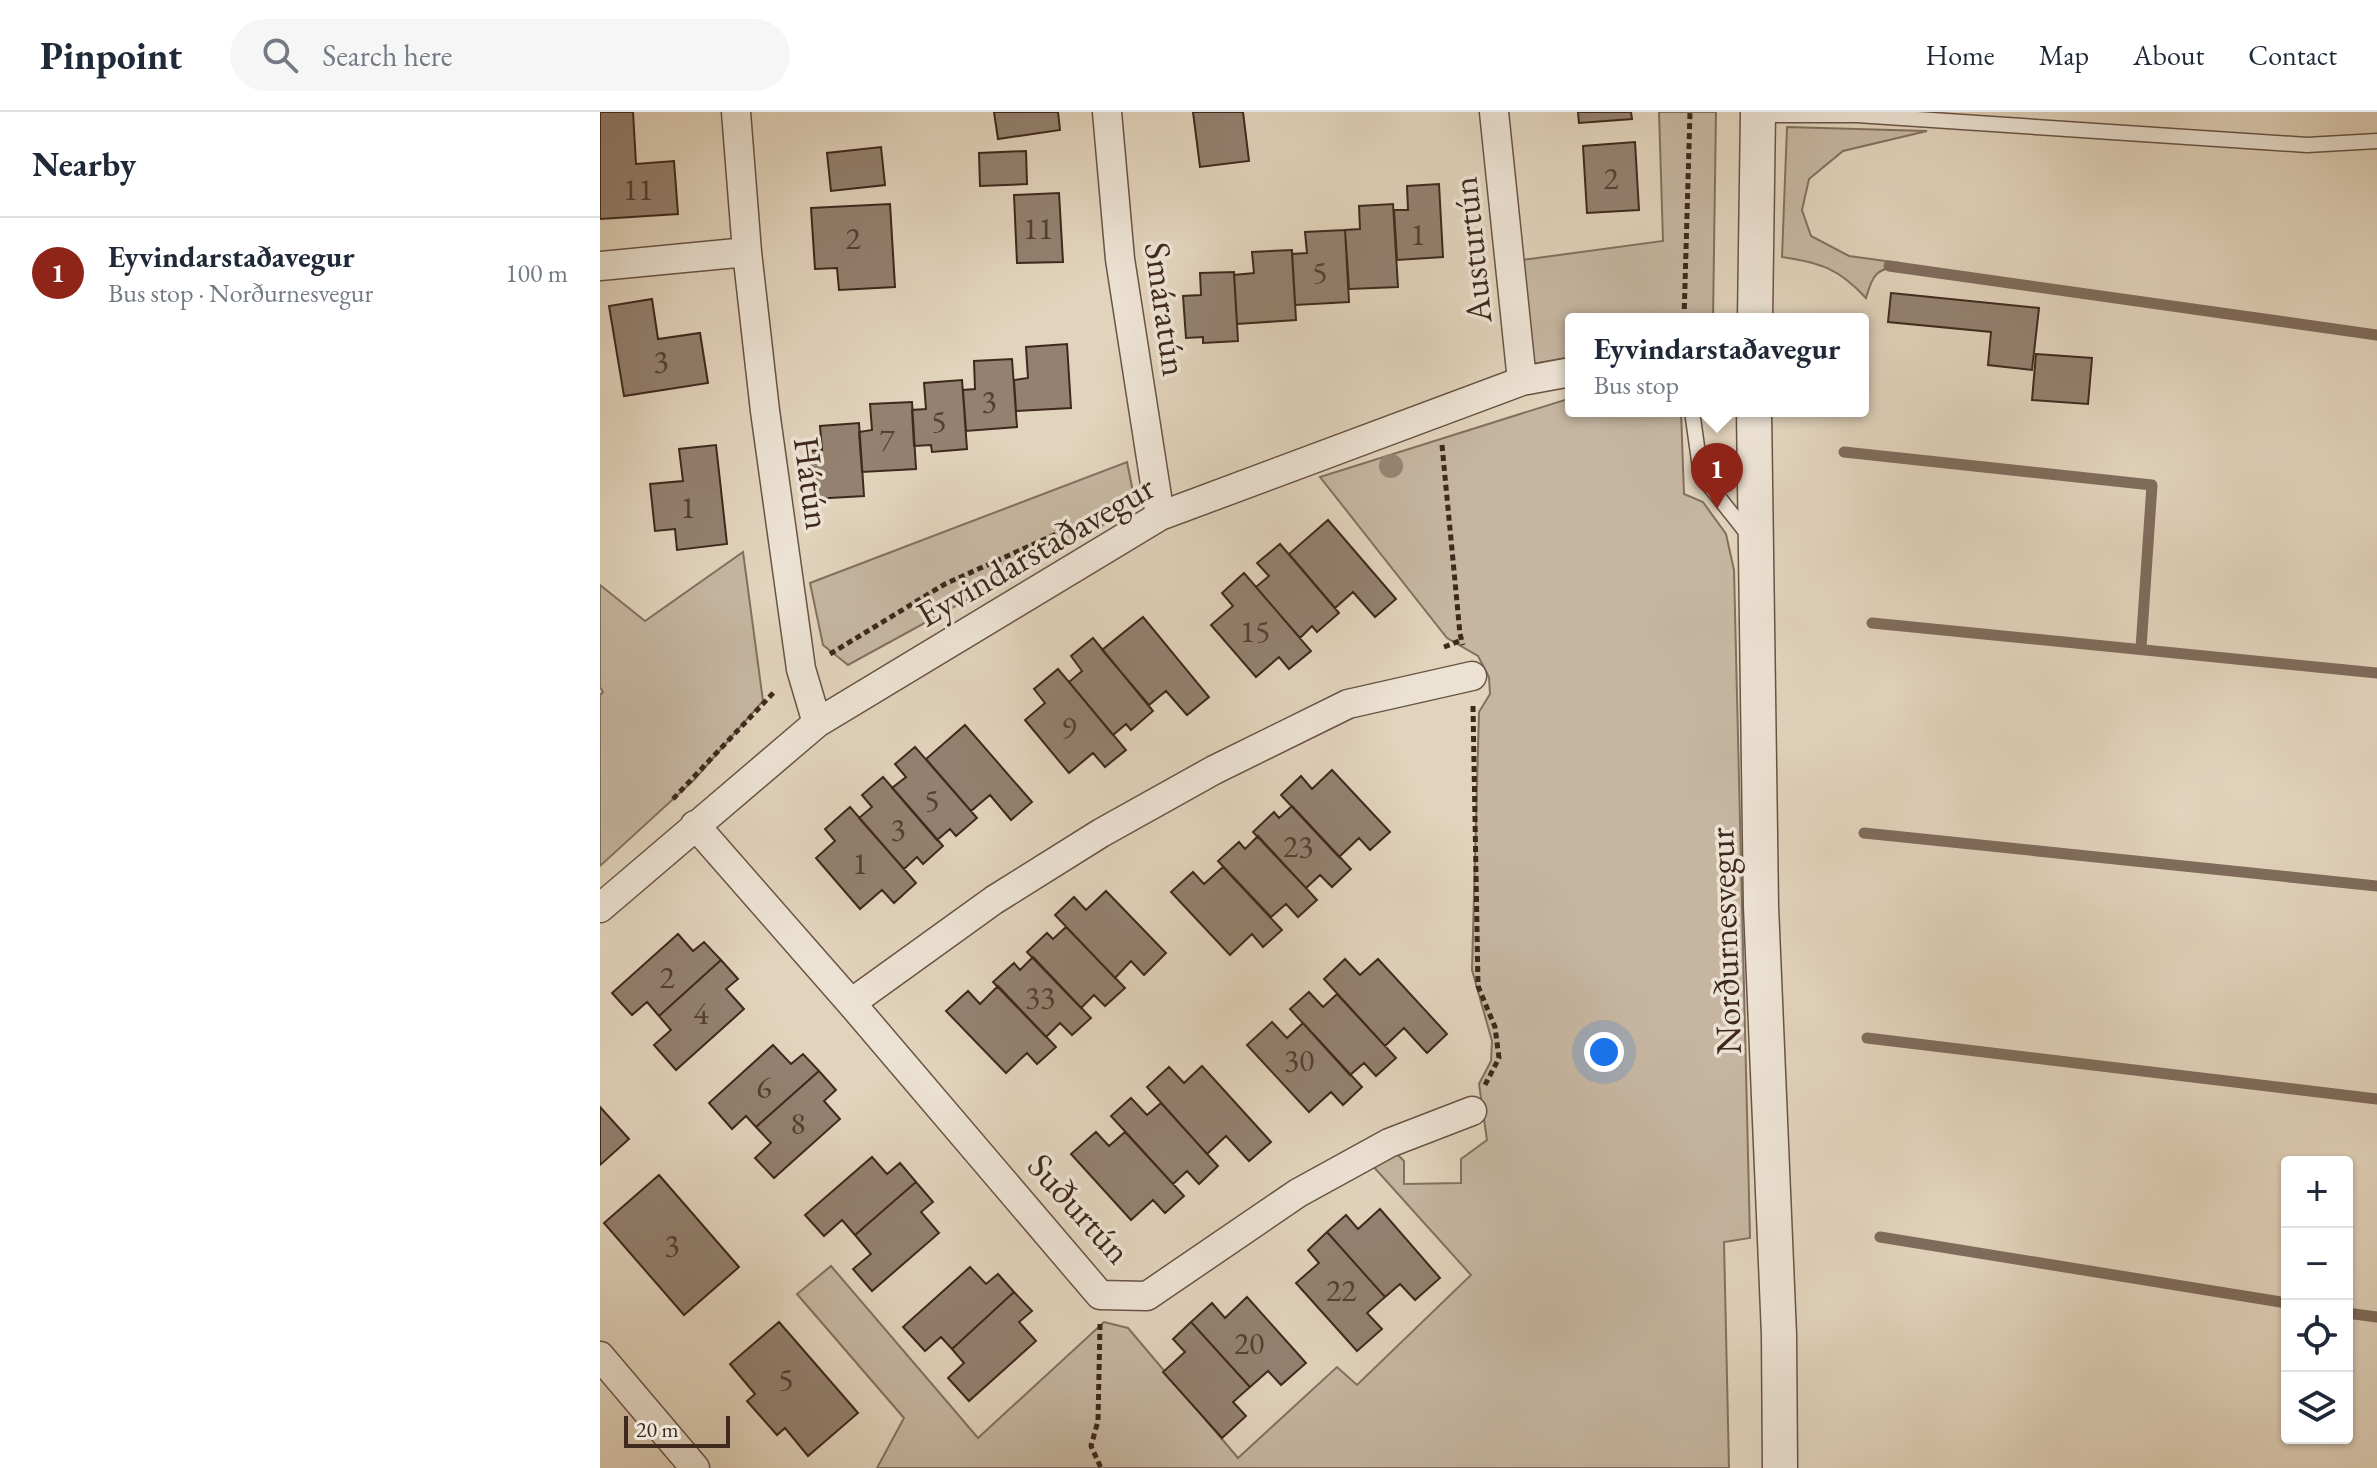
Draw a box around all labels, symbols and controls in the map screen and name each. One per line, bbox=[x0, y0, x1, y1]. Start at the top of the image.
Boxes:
search box bbox=[230, 19, 790, 91]
text: Pinpoint bbox=[40, 31, 182, 80]
icon: search bbox=[258, 33, 302, 77]
text: Search here bbox=[322, 36, 452, 75]
text: Home bbox=[1925, 37, 1995, 73]
text: Map bbox=[2039, 37, 2089, 73]
text: About bbox=[2133, 37, 2204, 73]
text: Contact bbox=[2248, 37, 2337, 73]
text: Nearby bbox=[32, 142, 136, 186]
house number: 2 bbox=[1603, 157, 1619, 199]
house number: 11 bbox=[623, 168, 653, 210]
street label: Austurtún bbox=[1440, 174, 1503, 327]
house number: 11 bbox=[1023, 207, 1053, 249]
house number: 1 bbox=[1410, 213, 1426, 255]
house number: 2 bbox=[845, 217, 861, 259]
text: Eyvindarstaðavegur bbox=[108, 237, 355, 276]
street label: Smáratún bbox=[1134, 239, 1199, 379]
house number: 5 bbox=[1312, 251, 1328, 293]
text: 1 bbox=[51, 256, 65, 290]
text: 100 m bbox=[505, 256, 568, 290]
text: Bus stop · Norðurnesvegur bbox=[108, 276, 373, 310]
popup bbox=[1565, 313, 1869, 417]
text: Eyvindarstaðavegur bbox=[1594, 329, 1840, 368]
house number: 3 bbox=[653, 340, 669, 382]
text: Bus stop bbox=[1594, 368, 1679, 402]
house number: 3 bbox=[981, 380, 997, 422]
house number: 5 bbox=[931, 400, 947, 442]
house number: 7 bbox=[879, 418, 895, 460]
street label: Hátún bbox=[783, 434, 842, 532]
pin: 1 bbox=[1691, 443, 1743, 509]
street label: Eyvindarstaðavegur bbox=[908, 463, 1163, 638]
house number: 1 bbox=[680, 486, 696, 528]
house number: 15 bbox=[1240, 610, 1270, 652]
house number: 9 bbox=[1061, 706, 1077, 748]
house number: 5 bbox=[924, 779, 940, 821]
house number: 3 bbox=[890, 808, 906, 850]
house number: 23 bbox=[1283, 825, 1313, 867]
street label: Norðurnesvegur bbox=[1697, 827, 1752, 1055]
house number: 1 bbox=[852, 842, 868, 884]
house number: 2 bbox=[659, 956, 675, 998]
house number: 33 bbox=[1025, 976, 1055, 1018]
house number: 4 bbox=[693, 992, 709, 1034]
your location bbox=[1584, 1032, 1624, 1072]
house number: 30 bbox=[1284, 1039, 1314, 1081]
house number: 6 bbox=[756, 1066, 772, 1108]
house number: 8 bbox=[790, 1102, 806, 1144]
street label: Suðurtún bbox=[1017, 1143, 1142, 1274]
map controls bbox=[2281, 1156, 2353, 1444]
button: + bbox=[2281, 1156, 2353, 1228]
house number: 3 bbox=[664, 1224, 680, 1266]
button: − bbox=[2281, 1228, 2353, 1300]
house number: 22 bbox=[1326, 1269, 1357, 1311]
button: locate bbox=[2281, 1300, 2353, 1372]
house number: 20 bbox=[1234, 1322, 1264, 1364]
house number: 5 bbox=[778, 1358, 794, 1400]
button: layers bbox=[2281, 1372, 2353, 1444]
scale bar bbox=[624, 1412, 730, 1448]
text: 20 m bbox=[636, 1415, 679, 1444]

